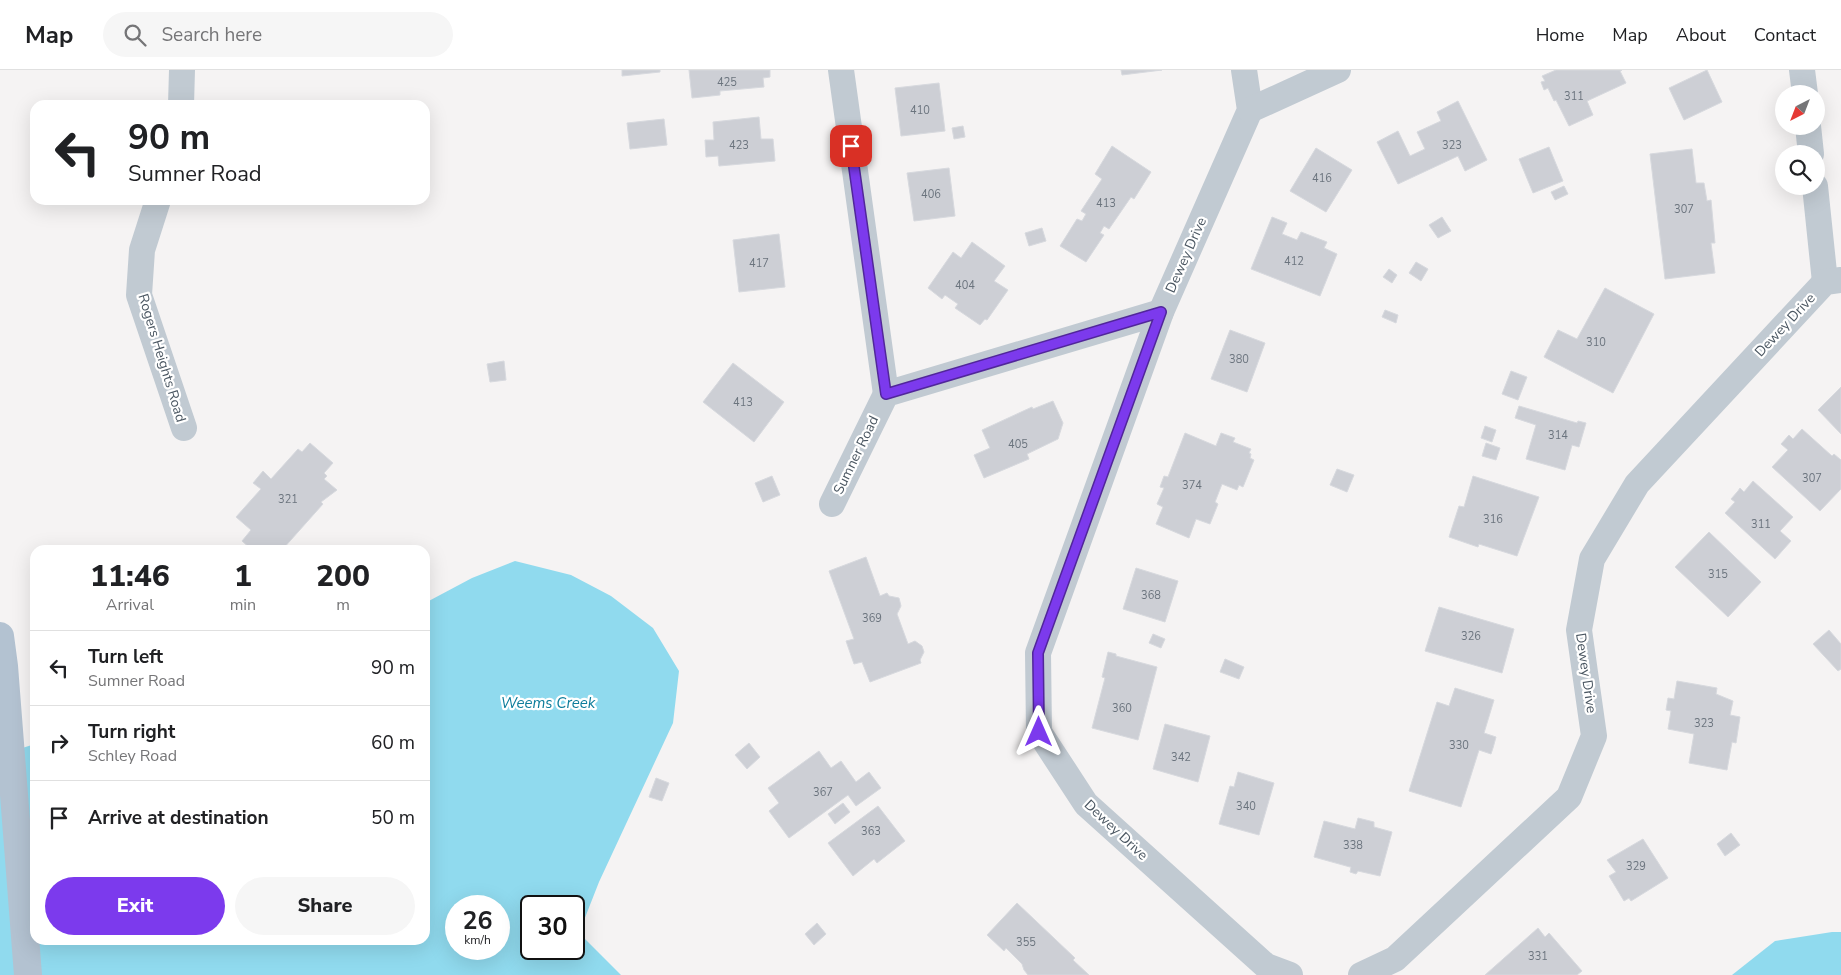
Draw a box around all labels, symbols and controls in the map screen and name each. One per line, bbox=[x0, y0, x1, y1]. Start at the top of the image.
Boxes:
search box bbox=[103, 12, 453, 57]
text: Map bbox=[25, 19, 73, 51]
icon: search bbox=[121, 21, 149, 49]
text: Search here bbox=[161, 22, 262, 48]
text: Home bbox=[1536, 23, 1584, 47]
text: Map bbox=[1612, 23, 1648, 47]
text: About bbox=[1676, 23, 1726, 47]
text: Contact bbox=[1754, 23, 1816, 47]
house number: 425 bbox=[717, 75, 737, 90]
north arrow bbox=[1775, 85, 1825, 135]
map controls bbox=[1775, 85, 1825, 195]
house number: 311 bbox=[1564, 89, 1584, 104]
house number: 410 bbox=[910, 103, 930, 118]
text: 90 m bbox=[128, 114, 210, 161]
icon: left bbox=[45, 120, 110, 185]
pin bbox=[830, 125, 872, 167]
icon: arrive bbox=[837, 132, 865, 160]
house number: 423 bbox=[729, 138, 749, 153]
house number: 323 bbox=[1442, 138, 1462, 153]
button: search bbox=[1775, 145, 1825, 195]
text: Sumner Road bbox=[128, 159, 262, 189]
house number: 416 bbox=[1312, 171, 1332, 186]
house number: 406 bbox=[921, 187, 941, 202]
house number: 413 bbox=[1096, 196, 1116, 211]
house number: 307 bbox=[1674, 202, 1694, 217]
street label: Dewey Drive bbox=[1161, 214, 1211, 296]
house number: 412 bbox=[1284, 254, 1304, 269]
house number: 417 bbox=[749, 256, 769, 271]
house number: 404 bbox=[955, 278, 975, 293]
street label: Dewey Drive bbox=[1751, 289, 1819, 361]
street label: Rogers Heights Road bbox=[133, 292, 191, 424]
house number: 310 bbox=[1586, 335, 1606, 350]
house number: 380 bbox=[1229, 352, 1249, 367]
house number: 413 bbox=[733, 395, 753, 410]
street label: Sumner Road bbox=[829, 413, 883, 497]
house number: 314 bbox=[1548, 428, 1568, 443]
house number: 405 bbox=[1008, 437, 1028, 452]
house number: 307 bbox=[1802, 471, 1822, 486]
house number: 374 bbox=[1182, 478, 1202, 493]
house number: 321 bbox=[278, 492, 298, 507]
house number: 316 bbox=[1483, 512, 1503, 527]
house number: 311 bbox=[1751, 517, 1771, 532]
text: 11:46 bbox=[90, 556, 170, 597]
text: 1 bbox=[234, 556, 252, 597]
text: 200 bbox=[316, 556, 370, 597]
house number: 315 bbox=[1708, 567, 1728, 582]
house number: 368 bbox=[1141, 588, 1161, 603]
text: Arrival bbox=[106, 594, 154, 616]
text: min bbox=[230, 594, 256, 616]
text: m bbox=[336, 594, 350, 616]
house number: 369 bbox=[862, 611, 882, 626]
house number: 326 bbox=[1461, 629, 1481, 644]
street label: Dewey Drive bbox=[1571, 632, 1601, 714]
text: Turn left bbox=[88, 644, 163, 670]
icon: left bbox=[45, 654, 73, 682]
text: 90 m bbox=[371, 655, 415, 681]
text: Sumner Road bbox=[88, 670, 185, 692]
water label: Weems Creek bbox=[501, 693, 596, 713]
house number: 360 bbox=[1112, 701, 1132, 716]
position arrow bbox=[1012, 705, 1064, 757]
house number: 323 bbox=[1694, 716, 1714, 731]
text: Turn right bbox=[88, 719, 175, 745]
icon: right bbox=[45, 729, 73, 757]
text: 60 m bbox=[371, 730, 415, 756]
house number: 330 bbox=[1449, 738, 1469, 753]
text: Schley Road bbox=[88, 745, 177, 767]
house number: 342 bbox=[1171, 750, 1191, 765]
house number: 367 bbox=[813, 785, 833, 800]
street label: Dewey Drive bbox=[1080, 796, 1152, 864]
house number: 340 bbox=[1236, 799, 1256, 814]
icon: arrive bbox=[45, 804, 73, 832]
text: Arrive at destination bbox=[88, 805, 269, 831]
text: 50 m bbox=[371, 805, 415, 831]
house number: 363 bbox=[861, 824, 881, 839]
house number: 338 bbox=[1343, 838, 1363, 853]
house number: 329 bbox=[1626, 859, 1646, 874]
button: Exit bbox=[45, 877, 225, 935]
button: Share bbox=[235, 877, 415, 935]
speed limit sign: 30 bbox=[520, 895, 585, 960]
text: 26 bbox=[462, 904, 493, 938]
text: km/h bbox=[464, 932, 491, 948]
house number: 355 bbox=[1016, 935, 1036, 950]
house number: 331 bbox=[1528, 949, 1548, 964]

